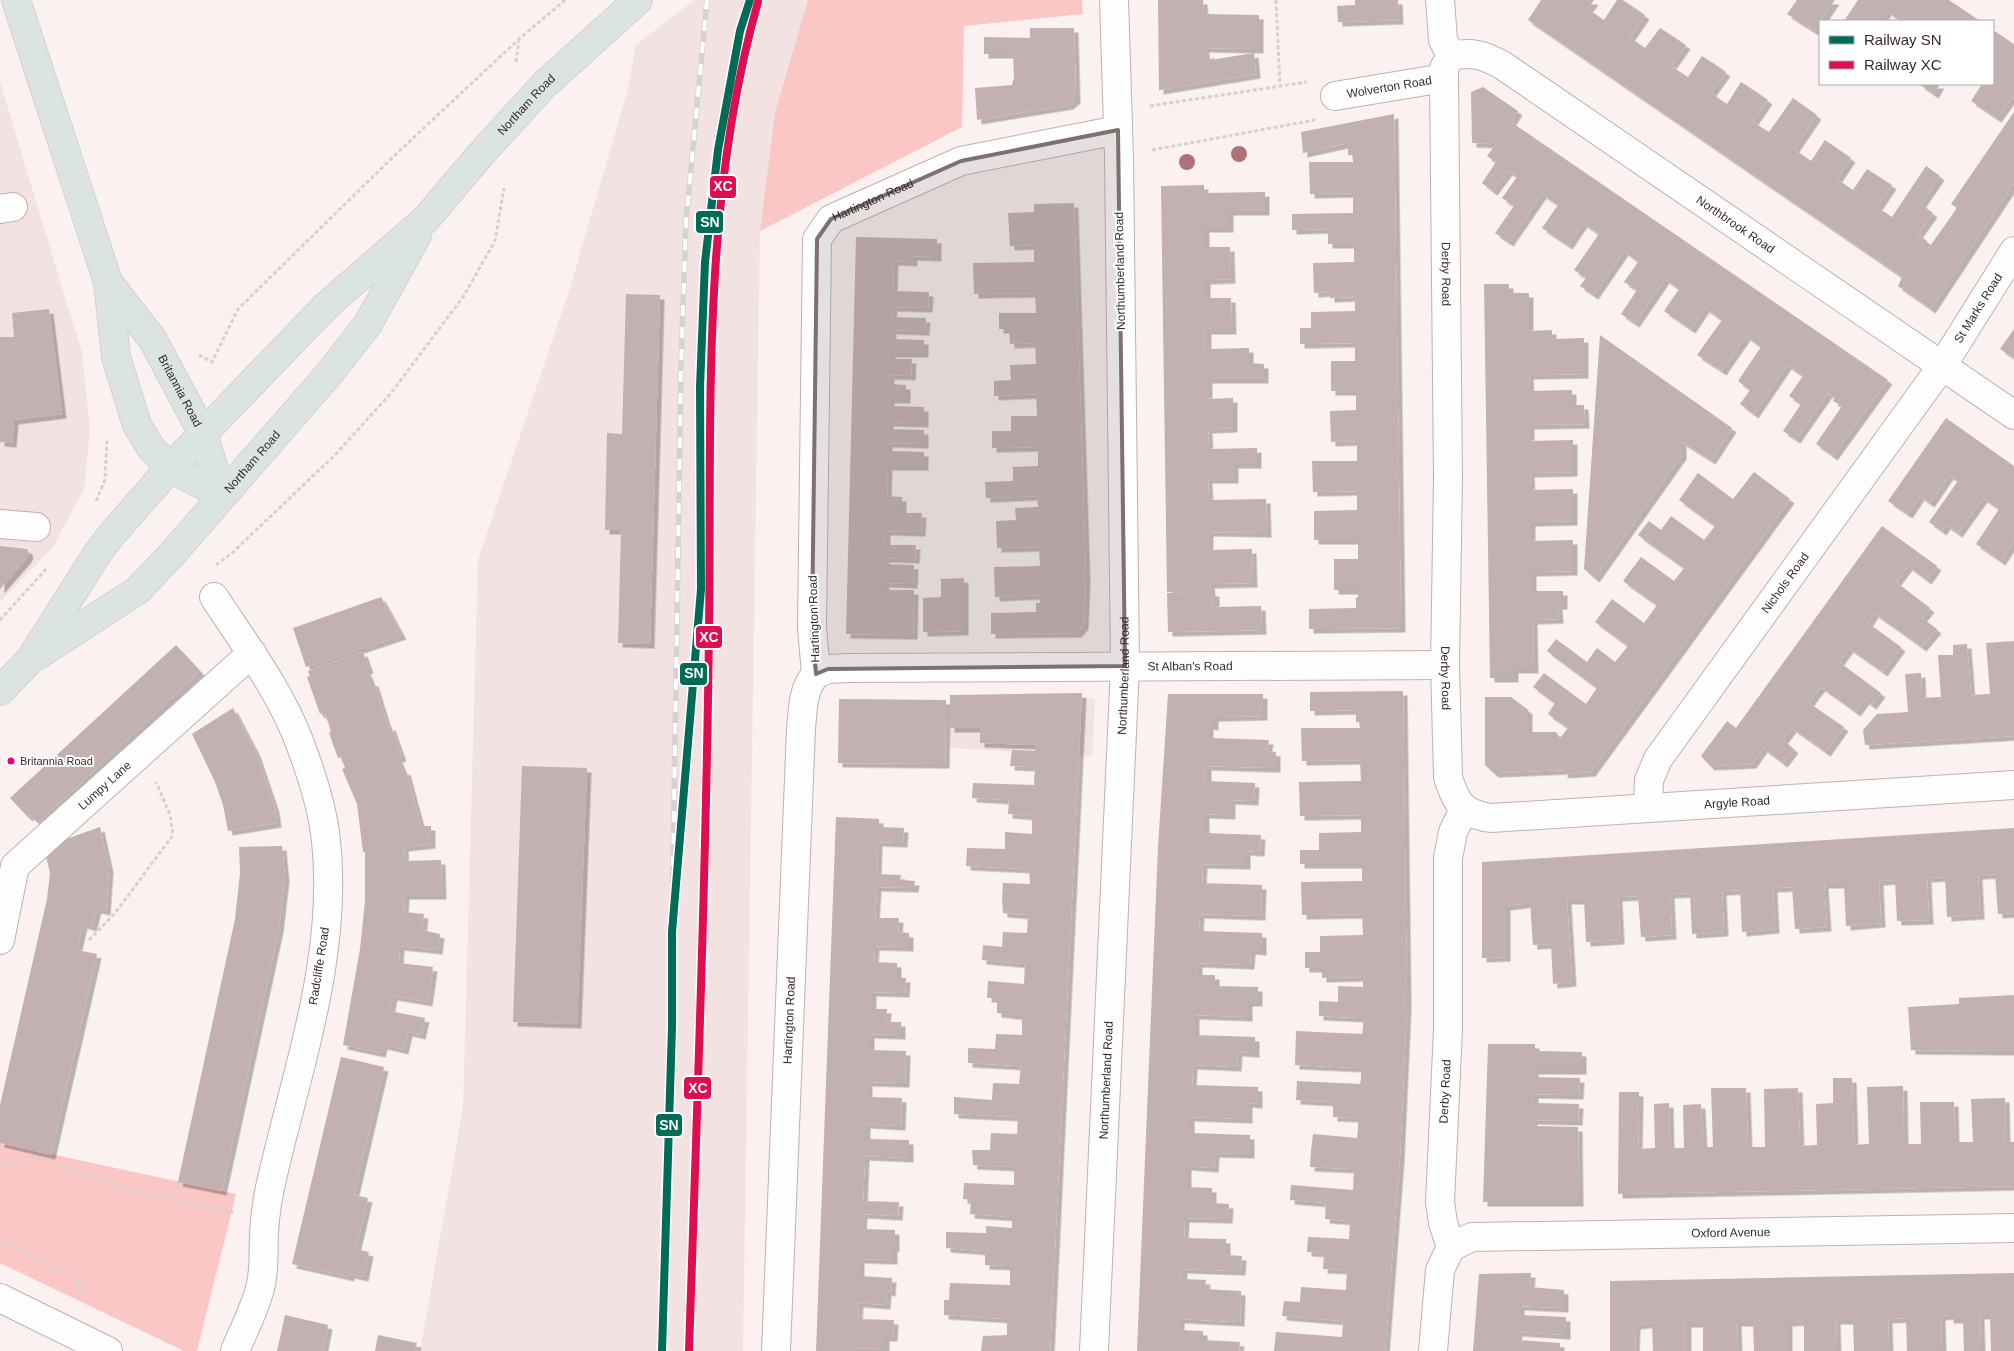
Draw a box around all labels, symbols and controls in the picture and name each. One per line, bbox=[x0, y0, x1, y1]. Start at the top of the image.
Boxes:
legend bbox=[1819, 20, 1994, 85]
text: Railway SN bbox=[1864, 31, 1942, 48]
text: Railway XC bbox=[1864, 56, 1942, 73]
street label: Northam Road bbox=[495, 71, 558, 138]
street label: Wolverton Road bbox=[1346, 73, 1433, 101]
line badge: XC bbox=[709, 175, 737, 199]
street label: Hartington Road bbox=[830, 176, 916, 225]
text: XC bbox=[713, 178, 733, 194]
street label: Northbrook Road bbox=[1694, 193, 1777, 256]
line badge: SN bbox=[695, 210, 724, 234]
street label: Northumberland Road bbox=[1112, 212, 1128, 330]
text: SN bbox=[700, 214, 720, 230]
street label: Derby Road bbox=[1439, 242, 1453, 306]
street label: St Marks Road bbox=[1951, 271, 2005, 346]
street label: Britannia Road bbox=[155, 352, 205, 429]
street label: Northam Road bbox=[221, 428, 283, 496]
street label: Nichols Road bbox=[1759, 550, 1812, 616]
street label: Hartington Road bbox=[805, 575, 823, 663]
street label: Northumberland Road bbox=[1115, 616, 1132, 735]
line badge: XC bbox=[695, 625, 723, 649]
text: XC bbox=[699, 629, 719, 645]
street label: Derby Road bbox=[1438, 646, 1453, 710]
street label: St Alban's Road bbox=[1147, 659, 1233, 673]
line badge: SN bbox=[679, 662, 708, 686]
text: SN bbox=[684, 665, 704, 681]
place label: Britannia Road bbox=[20, 755, 93, 767]
marker: Britannia Road bbox=[6, 756, 16, 766]
street label: Lumpy Lane bbox=[75, 758, 134, 813]
street label: Argyle Road bbox=[1704, 793, 1770, 812]
street label: Radcliffe Road bbox=[306, 926, 332, 1006]
street label: Hartington Road bbox=[781, 976, 798, 1064]
street label: Northumberland Road bbox=[1097, 1021, 1116, 1140]
street label: Derby Road bbox=[1437, 1059, 1454, 1124]
line badge: XC bbox=[683, 1076, 712, 1100]
text: XC bbox=[688, 1080, 708, 1096]
line badge: SN bbox=[655, 1113, 683, 1137]
text: SN bbox=[659, 1117, 679, 1133]
street label: Oxford Avenue bbox=[1691, 1225, 1771, 1240]

